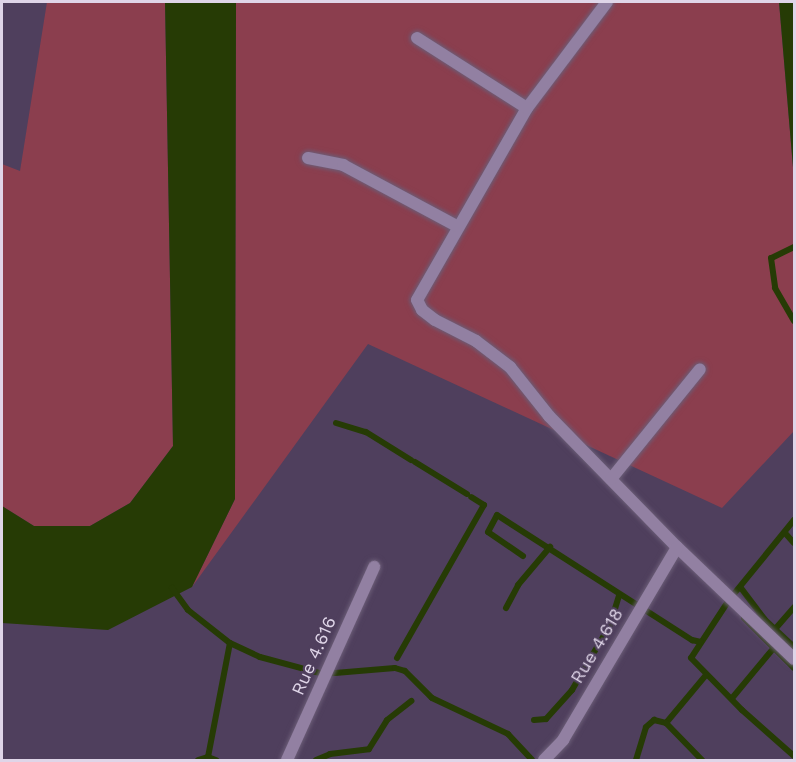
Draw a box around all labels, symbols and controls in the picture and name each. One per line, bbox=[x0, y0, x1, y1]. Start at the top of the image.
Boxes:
street label: Rue 4.618 bbox=[566, 605, 628, 687]
street label: Rue 4.616 bbox=[287, 613, 341, 699]

